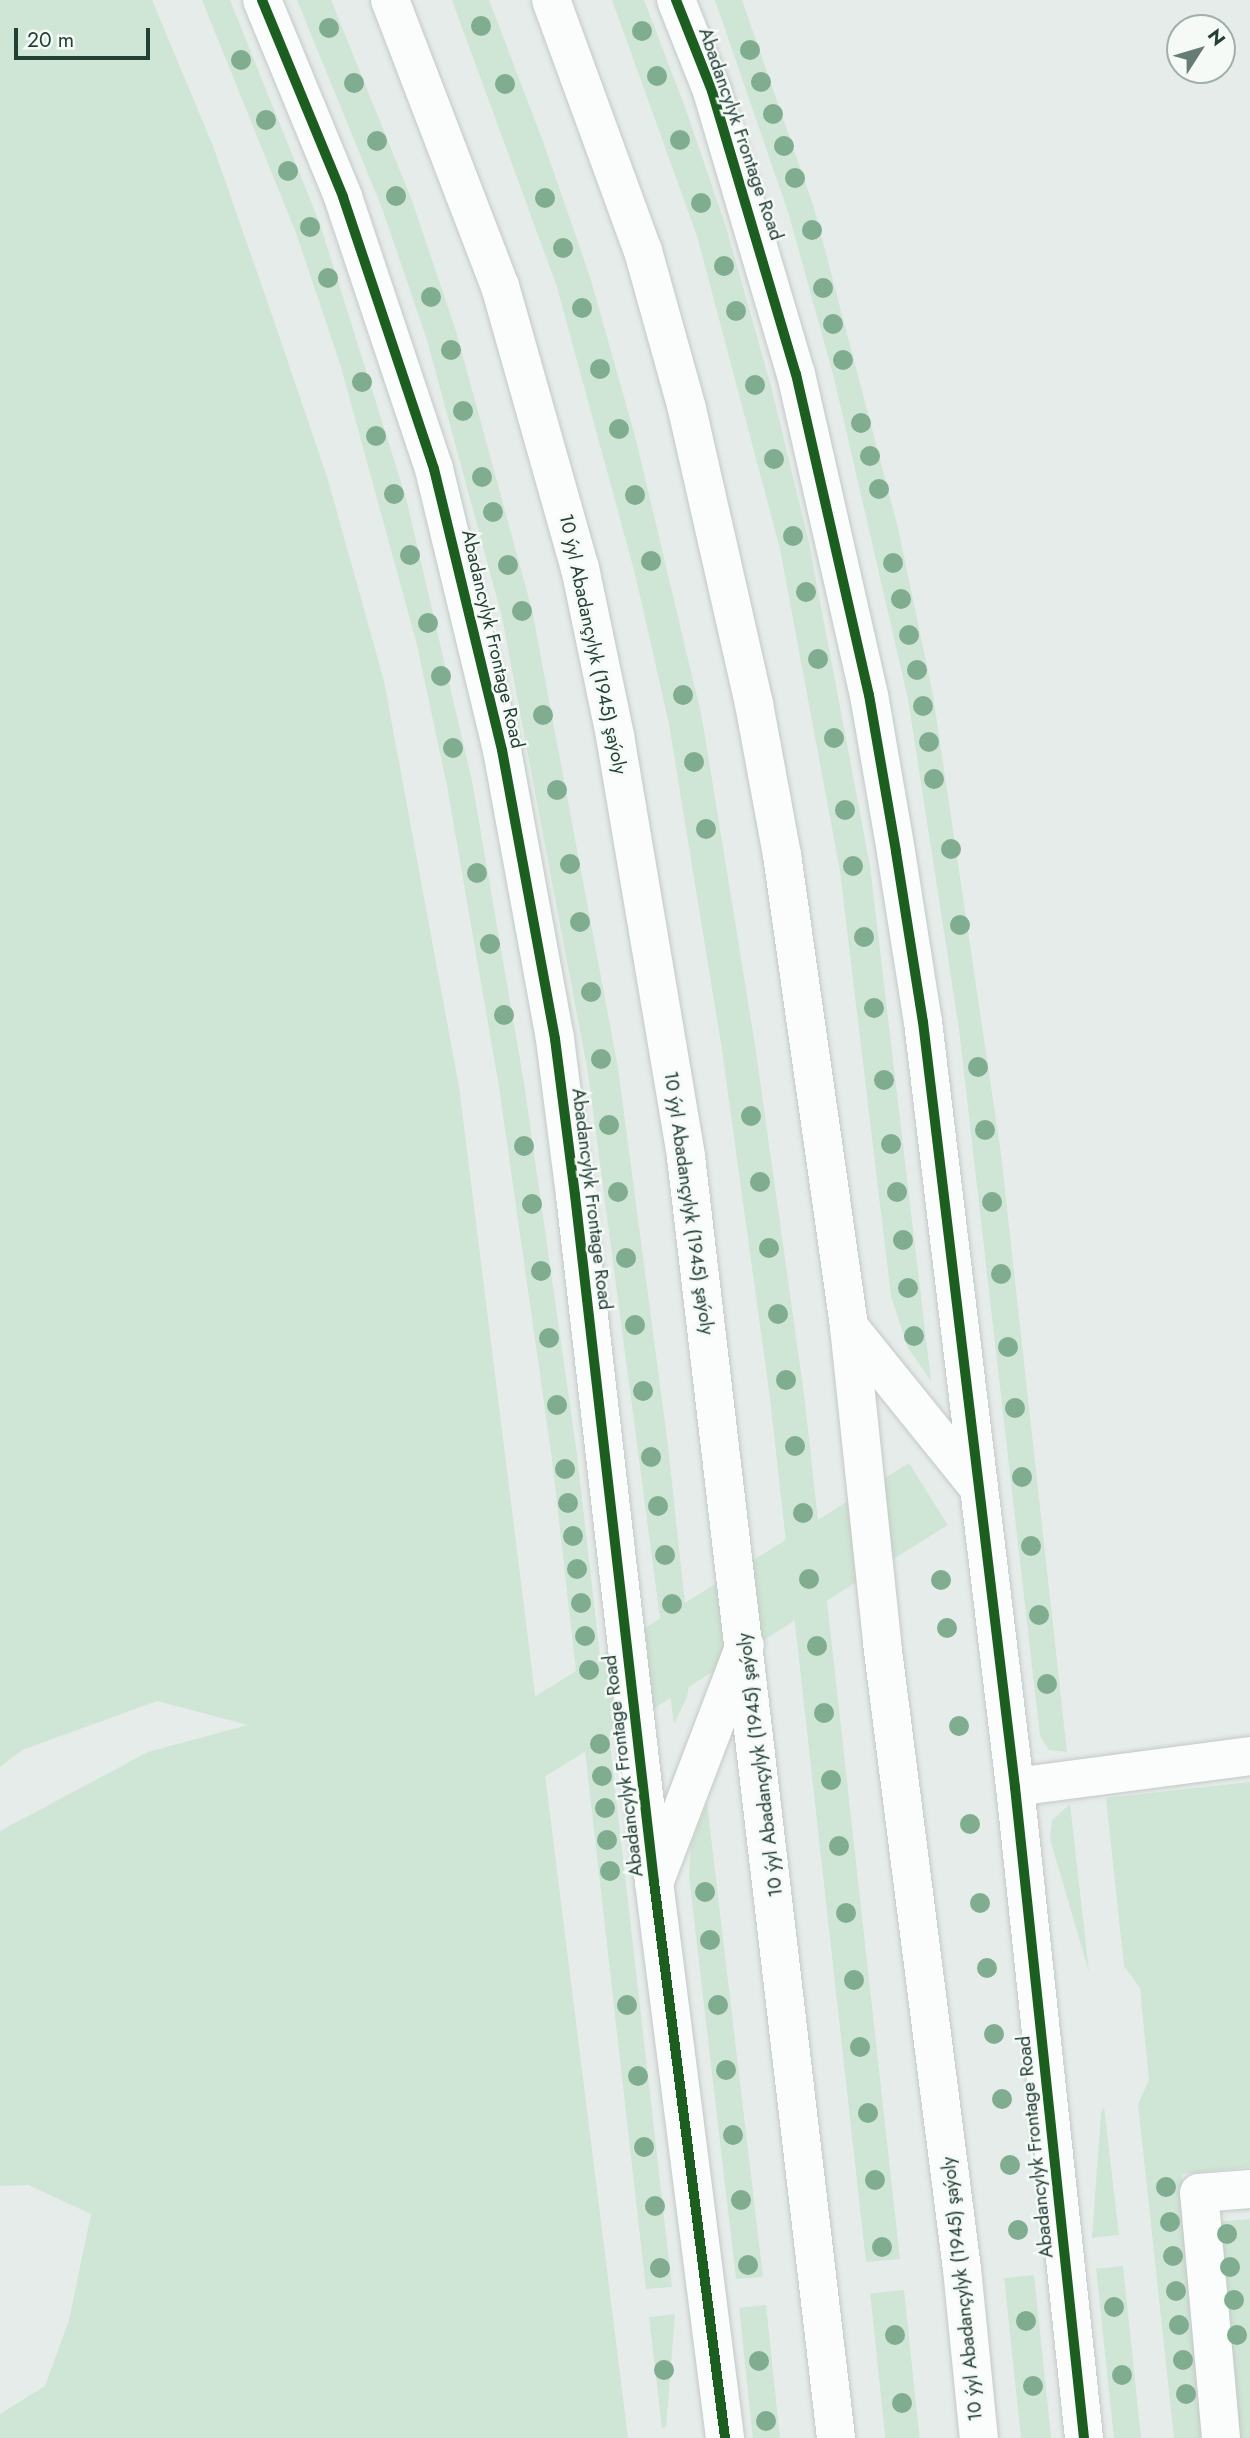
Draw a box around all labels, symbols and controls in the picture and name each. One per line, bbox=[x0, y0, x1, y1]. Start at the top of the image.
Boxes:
scale bar bbox=[18, 14, 154, 58]
north arrow bbox=[1166, 14, 1236, 84]
text: N bbox=[1201, 23, 1232, 51]
text: 20 m bbox=[27, 25, 74, 55]
street label: Abadancylyk Frontage Road bbox=[694, 25, 788, 243]
street label: 10 ýyl Abadançylyk (1945) şaýoly bbox=[554, 512, 632, 776]
street label: Abadancylyk Frontage Road bbox=[457, 528, 529, 750]
street label: 10 ýyl Abadançylyk (1945) şaýoly bbox=[659, 1070, 719, 1336]
street label: Abadancylyk Frontage Road bbox=[567, 1087, 617, 1311]
street label: 10 ýyl Abadançylyk (1945) şaýoly bbox=[732, 1632, 788, 1898]
street label: Abadancylyk Frontage Road bbox=[598, 1654, 648, 1878]
street label: Abadancylyk Frontage Road bbox=[1012, 2035, 1058, 2259]
street label: 10 ýyl Abadançylyk (1945) şaýoly bbox=[937, 2156, 987, 2422]

